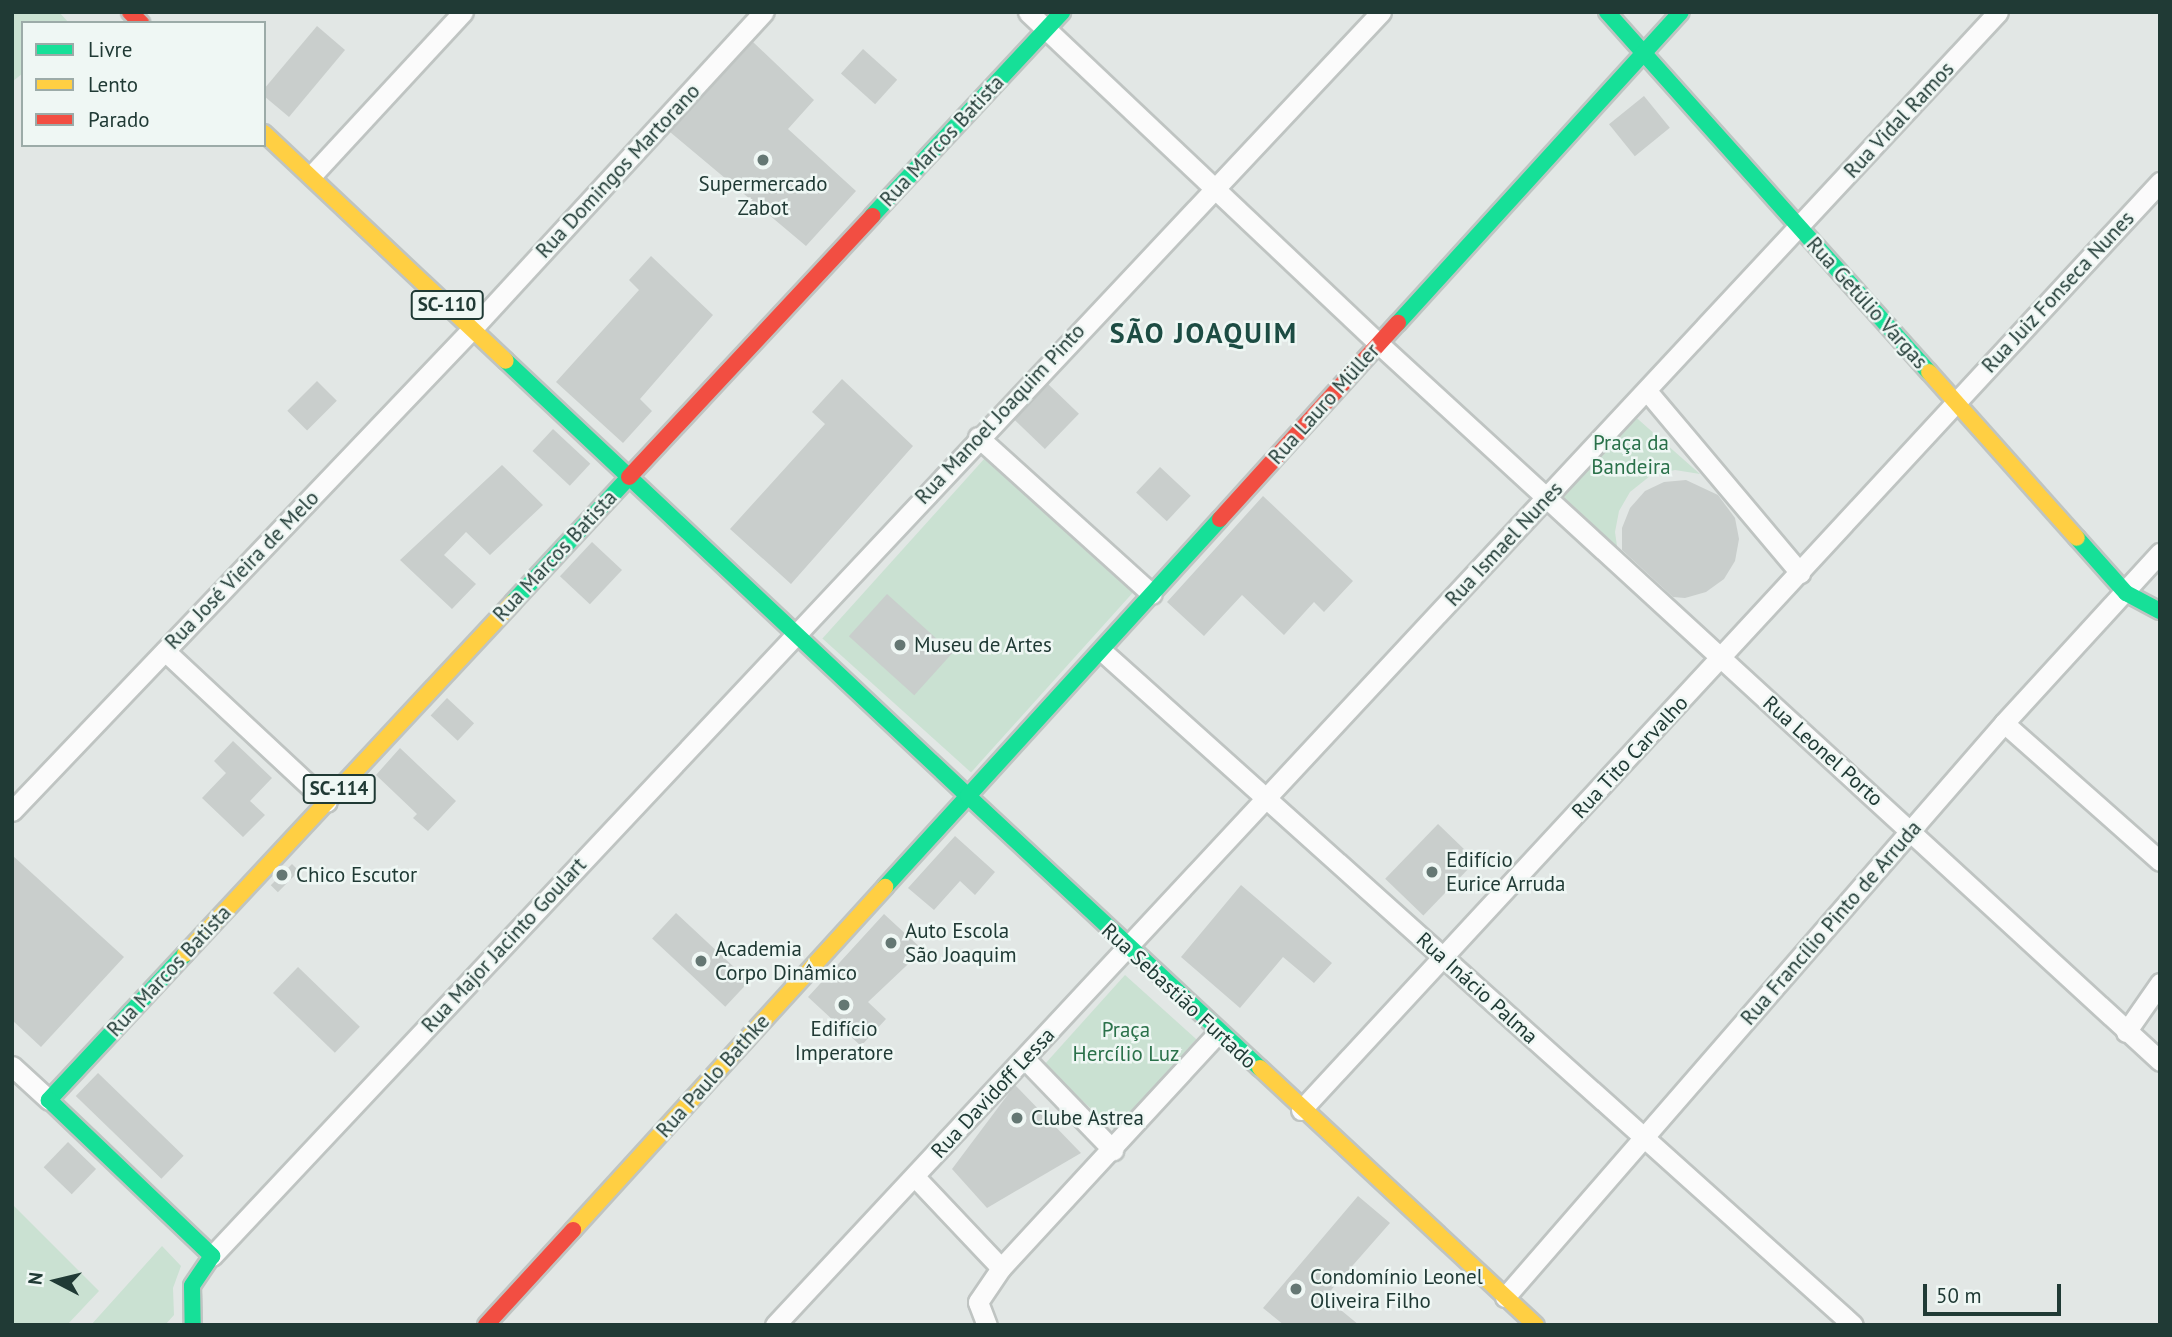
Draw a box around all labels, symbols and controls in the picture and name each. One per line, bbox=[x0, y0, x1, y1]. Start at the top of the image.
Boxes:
legend bbox=[21, 21, 266, 147]
text: Livre bbox=[88, 36, 132, 63]
street label: Rua Vidal Ramos bbox=[1838, 56, 1960, 184]
street label: Rua Marcos Batista bbox=[875, 70, 1009, 212]
text: Lento bbox=[88, 71, 138, 98]
street label: Rua Domingos Martorano bbox=[531, 79, 705, 263]
text: Parado bbox=[88, 106, 150, 133]
marker: Supermercado Zabot bbox=[755, 152, 771, 168]
place label: Supermercado Zabot bbox=[699, 171, 827, 221]
street label: Rua Juiz Fonseca Nunes bbox=[1976, 206, 2140, 378]
street label: Rua Getúlio Vargas bbox=[1801, 232, 1933, 374]
road number: SC-110 bbox=[410, 290, 484, 320]
district label: SÃO JOAQUIM bbox=[1111, 316, 1297, 350]
street label: Rua Manoel Joaquim Pinto bbox=[910, 319, 1090, 509]
street label: Rua Lauro Müller bbox=[1263, 338, 1385, 470]
park label: Praça da Bandeira bbox=[1591, 430, 1671, 480]
street label: Rua Ismael Nunes bbox=[1440, 477, 1568, 611]
street label: Rua José Vieira de Melo bbox=[160, 485, 324, 655]
street label: Rua Marcos Batista bbox=[488, 485, 622, 627]
place label: Museu de Artes bbox=[914, 632, 1052, 658]
marker: Museu de Artes bbox=[892, 637, 908, 653]
street label: Rua Tito Carvalho bbox=[1566, 690, 1694, 824]
street label: Rua Leonel Porto bbox=[1758, 690, 1888, 812]
road number: SC-114 bbox=[302, 774, 376, 804]
street label: Rua Francílio Pinto de Arruda bbox=[1735, 815, 1927, 1031]
place label: Edifício Eurice Arruda bbox=[1446, 847, 1566, 897]
street label: Rua Major Jacinto Goulart bbox=[416, 852, 592, 1038]
place label: Chico Escutor bbox=[296, 862, 417, 888]
marker: Edifício Eurice Arruda bbox=[1424, 864, 1440, 880]
marker: Chico Escutor bbox=[274, 867, 290, 883]
street label: Rua Marcos Batista bbox=[102, 900, 236, 1042]
place label: Auto Escola São Joaquim bbox=[905, 918, 1016, 968]
street label: Rua Sebastião Furtado bbox=[1097, 918, 1261, 1074]
street label: Rua Inácio Palma bbox=[1411, 927, 1543, 1049]
marker: Auto Escola São Joaquim bbox=[883, 935, 899, 951]
place label: Academia Corpo Dinâmico bbox=[715, 936, 857, 986]
marker: Academia Corpo Dinâmico bbox=[693, 953, 709, 969]
marker: Edifício Imperatore bbox=[836, 997, 852, 1013]
street label: Rua Paulo Bathke bbox=[651, 1009, 775, 1143]
place label: Edifício Imperatore bbox=[795, 1016, 893, 1066]
park label: Praça Hercílio Luz bbox=[1073, 1017, 1179, 1067]
street label: Rua Davidoff Lessa bbox=[926, 1023, 1060, 1163]
place label: Clube Astrea bbox=[1031, 1105, 1145, 1131]
marker: Clube Astrea bbox=[1009, 1110, 1025, 1126]
north arrow bbox=[21, 1246, 91, 1316]
place label: Condomínio Leonel Oliveira Filho bbox=[1310, 1264, 1483, 1314]
scale bar bbox=[1927, 1270, 2065, 1314]
text: N bbox=[22, 1271, 48, 1286]
marker: Condomínio Leonel Oliveira Filho bbox=[1288, 1281, 1304, 1297]
text: 50 m bbox=[1936, 1282, 1982, 1309]

